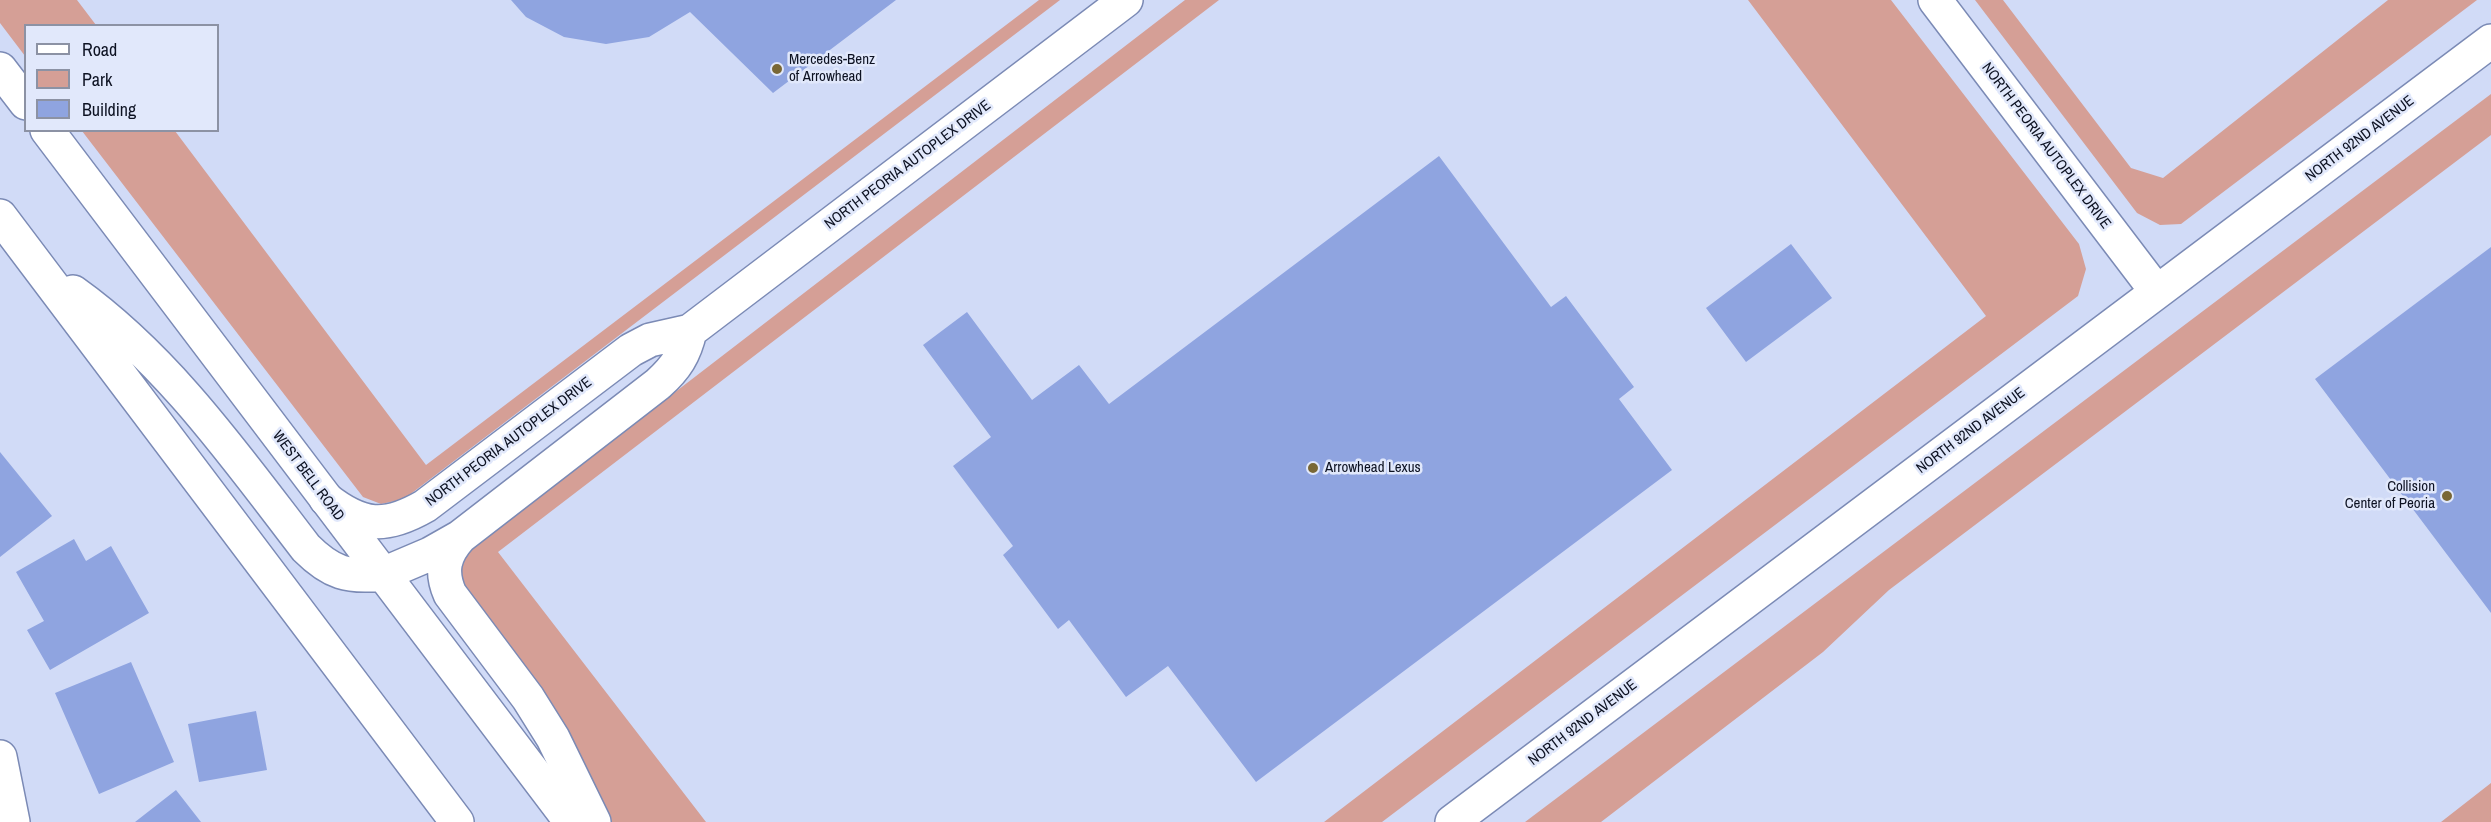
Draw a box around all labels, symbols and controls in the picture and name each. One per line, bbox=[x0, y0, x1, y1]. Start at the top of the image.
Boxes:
legend bbox=[24, 24, 219, 132]
text: Road bbox=[82, 37, 117, 62]
place label: Mercedes-Benz of Arrowhead bbox=[789, 51, 875, 86]
street label: NORTH PEORIA AUTOPLEX DRIVE bbox=[1978, 59, 2114, 233]
marker: Mercedes-Benz of Arrowhead bbox=[770, 62, 784, 76]
text: Park bbox=[82, 67, 112, 92]
street label: NORTH 92ND AVENUE bbox=[2302, 92, 2418, 186]
text: Building bbox=[82, 97, 136, 122]
street label: NORTH PEORIA AUTOPLEX DRIVE bbox=[821, 97, 995, 233]
street label: NORTH PEORIA AUTOPLEX DRIVE bbox=[422, 374, 596, 510]
street label: NORTH 92ND AVENUE bbox=[1913, 384, 2029, 478]
street label: WEST BELL ROAD bbox=[268, 427, 348, 525]
place label: Arrowhead Lexus bbox=[1325, 459, 1421, 477]
marker: Arrowhead Lexus bbox=[1306, 461, 1320, 475]
place label: Collision Center of Peoria bbox=[2345, 478, 2435, 513]
marker: Collision Center of Peoria bbox=[2440, 489, 2454, 503]
street label: NORTH 92ND AVENUE bbox=[1525, 676, 1641, 770]

